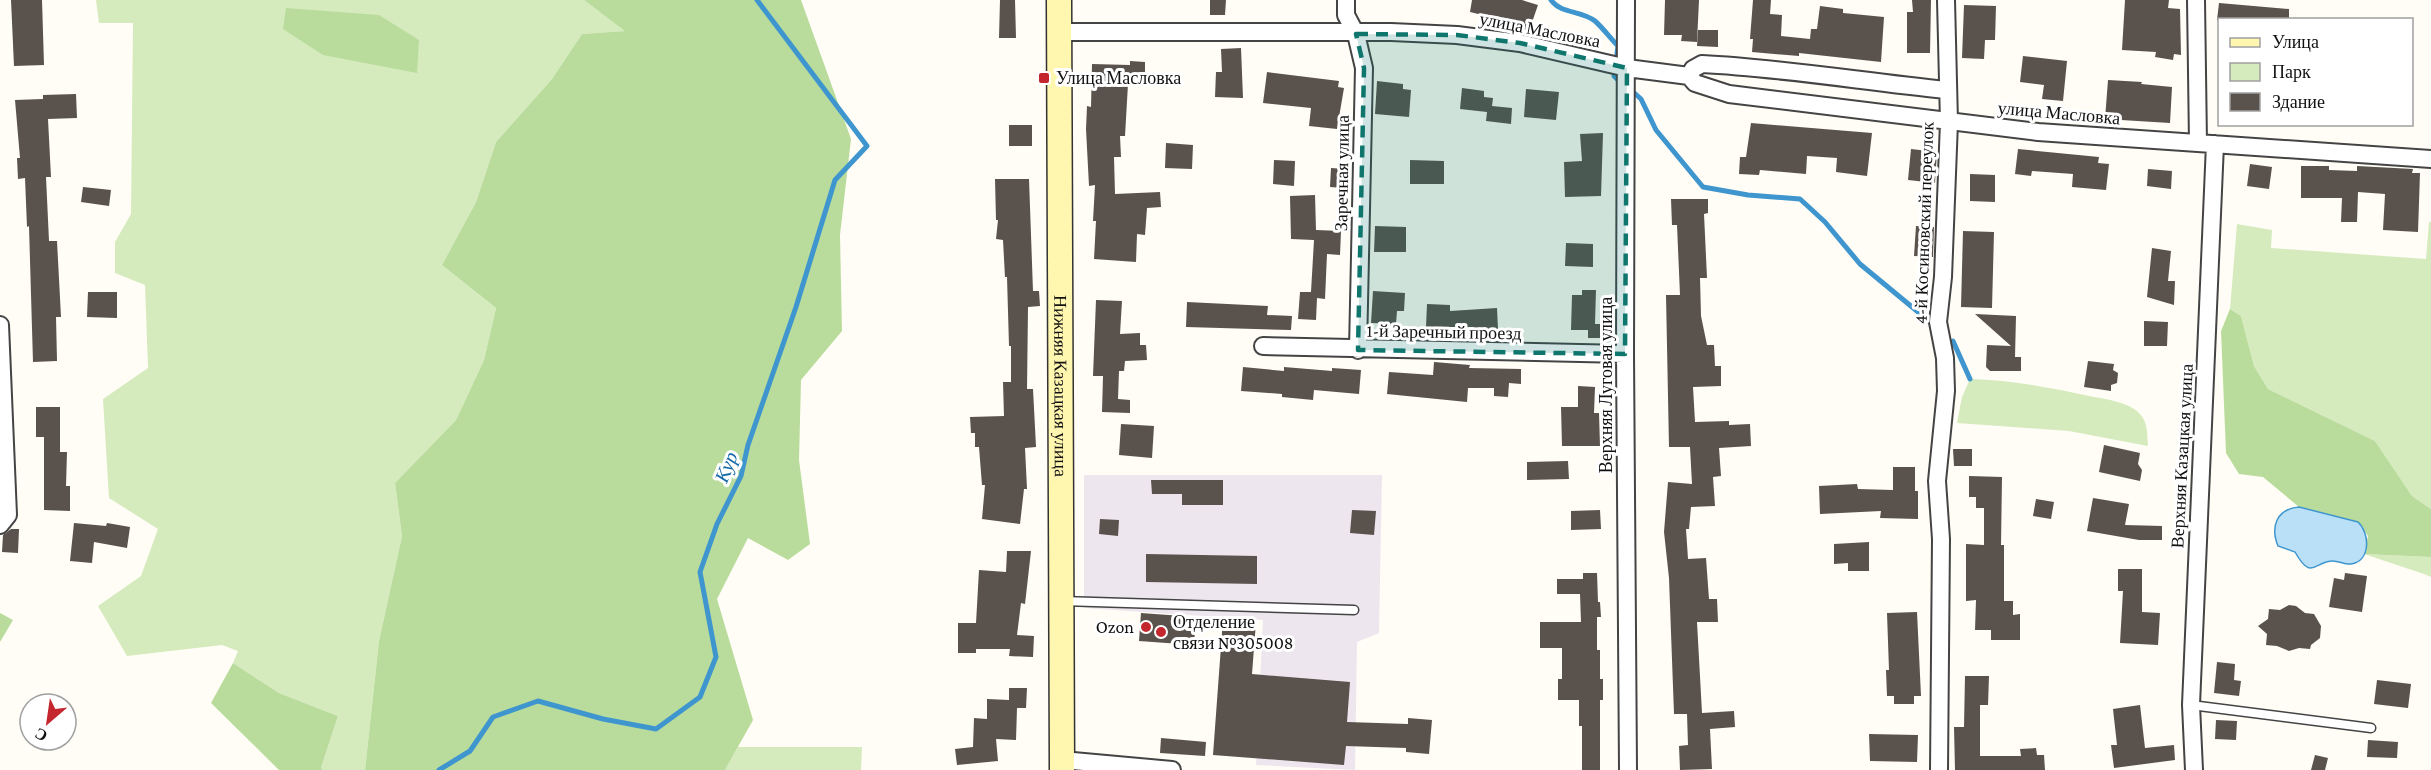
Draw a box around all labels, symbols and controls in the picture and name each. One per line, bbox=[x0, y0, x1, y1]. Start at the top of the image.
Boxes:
street label: улица Масловка bbox=[1478, 8, 1602, 52]
legend bbox=[2218, 18, 2413, 126]
text: Улица bbox=[2272, 32, 2319, 52]
text: Парк bbox=[2272, 62, 2311, 82]
place label: Улица Масловка bbox=[1056, 68, 1181, 88]
marker: Улица Масловка bbox=[1037, 71, 1051, 85]
text: Здание bbox=[2272, 92, 2325, 112]
street label: улица Масловка bbox=[1997, 98, 2121, 128]
street label: Заречная улица bbox=[1331, 115, 1353, 231]
street label: 4-й Косиновский переулок bbox=[1910, 121, 1938, 325]
street label: Нижняя Казацкая улица bbox=[1050, 295, 1071, 477]
street label: Верхняя Луговая улица bbox=[1596, 297, 1616, 473]
street label: 1-й Заречный проезд bbox=[1366, 321, 1522, 343]
street label: Верхняя Казацкая улица bbox=[2167, 363, 2197, 549]
water label: Кур bbox=[710, 448, 743, 487]
place label: Отделение связи №305008 bbox=[1173, 612, 1294, 653]
place label: Ozon bbox=[1096, 617, 1134, 637]
marker: Ozon bbox=[1139, 620, 1153, 634]
marker: Отделение связи №305008 bbox=[1154, 625, 1168, 639]
north arrow bbox=[18, 692, 78, 752]
text: С bbox=[32, 724, 50, 745]

